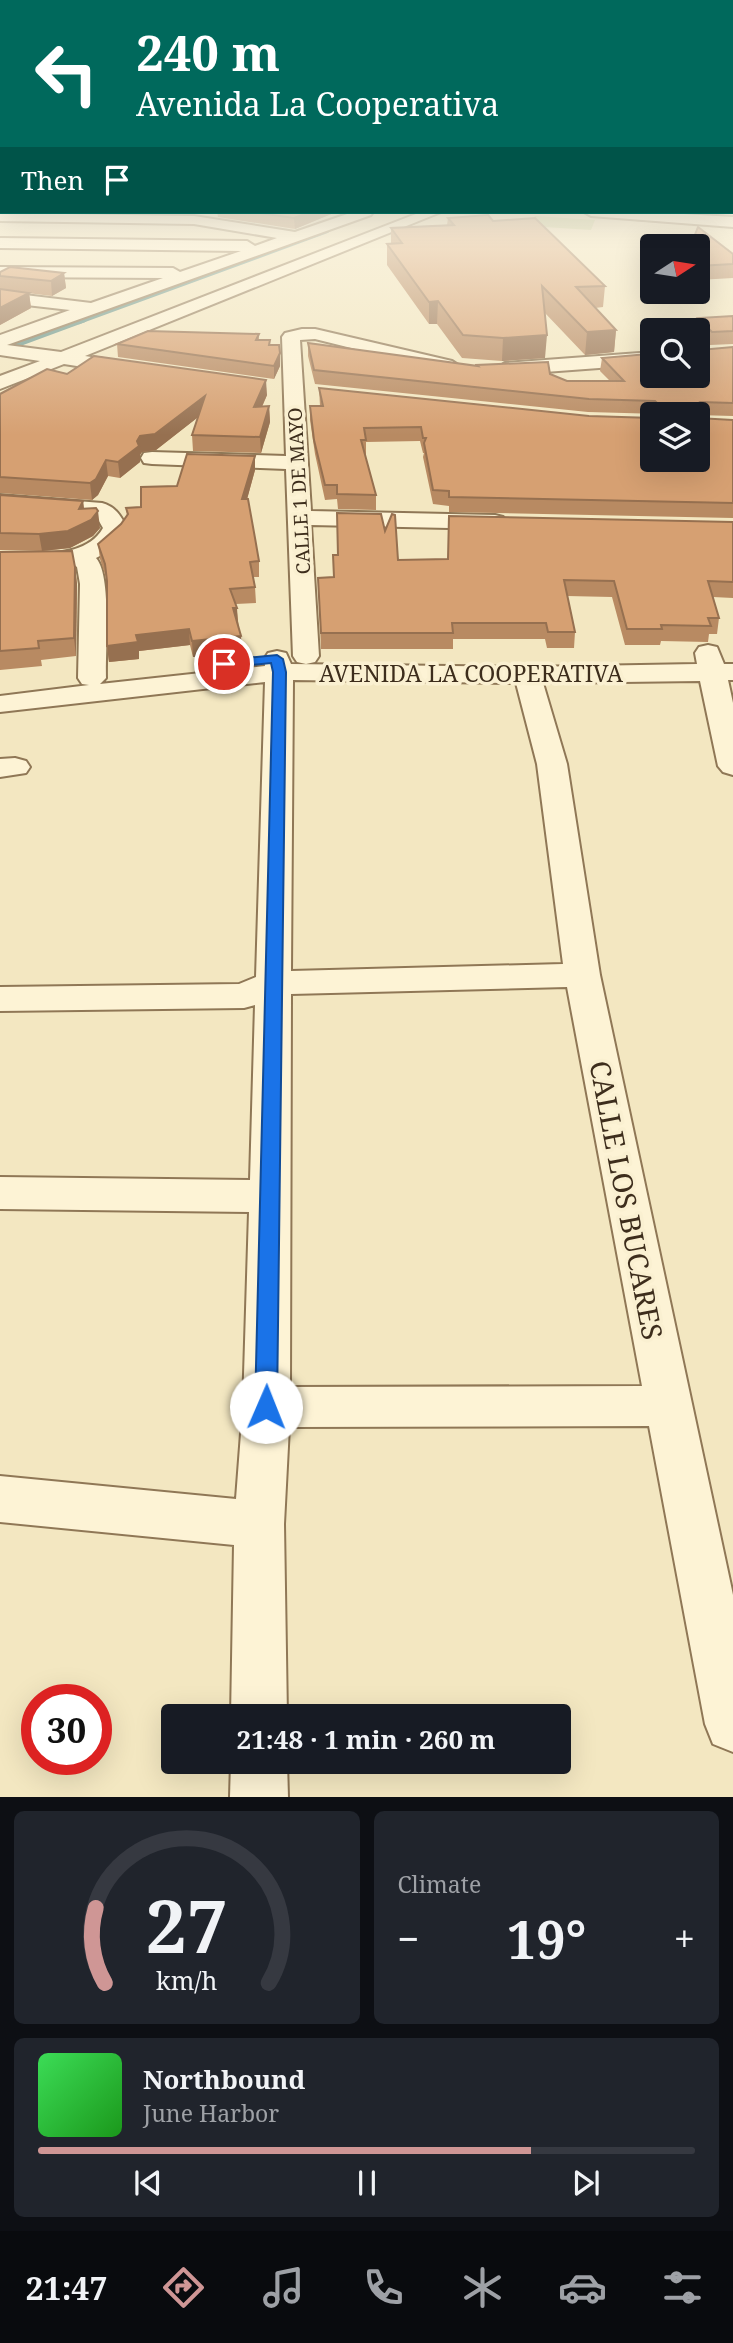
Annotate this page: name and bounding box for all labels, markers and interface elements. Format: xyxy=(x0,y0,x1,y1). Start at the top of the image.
text: 240 m xyxy=(136,19,280,85)
icon: left xyxy=(21,28,112,119)
text: Avenida La Cooperativa xyxy=(136,82,499,125)
icon: arrive xyxy=(98,161,136,199)
text: Then xyxy=(21,162,84,198)
north arrow xyxy=(640,234,710,304)
map controls xyxy=(640,234,710,472)
button: search xyxy=(640,318,710,388)
button: layers xyxy=(640,402,710,472)
street label: CALLE 1 DE MAYO xyxy=(282,407,316,575)
pin xyxy=(194,634,254,694)
icon: arrive xyxy=(205,645,243,683)
street label: AVENIDA LA COOPERATIVA xyxy=(319,657,624,689)
street label: CALLE LOS BUCARES xyxy=(581,1057,673,1343)
position arrow xyxy=(229,1370,303,1444)
speed limit sign: 30 xyxy=(21,1684,112,1775)
text: 21:48 · 1 min · 260 m xyxy=(236,1721,496,1757)
text: Climate xyxy=(398,1868,481,1900)
text: 27 xyxy=(146,1876,228,1975)
text: 19° xyxy=(507,1903,586,1974)
text: − xyxy=(398,1912,420,1964)
text: + xyxy=(674,1912,695,1964)
text: km/h xyxy=(156,1963,218,1997)
text: Northbound xyxy=(143,2061,305,2097)
text: June Harbor xyxy=(143,2097,279,2129)
icon: previous xyxy=(129,2164,167,2202)
icon: pause xyxy=(348,2164,386,2202)
icon: next xyxy=(567,2164,605,2202)
icon: directions xyxy=(159,2263,208,2312)
icon: music xyxy=(259,2263,308,2312)
icon: phone xyxy=(359,2263,408,2312)
icon: climate xyxy=(458,2263,507,2312)
icon: car xyxy=(558,2263,607,2312)
icon: filters xyxy=(658,2263,707,2312)
text: 21:47 xyxy=(25,2266,108,2309)

